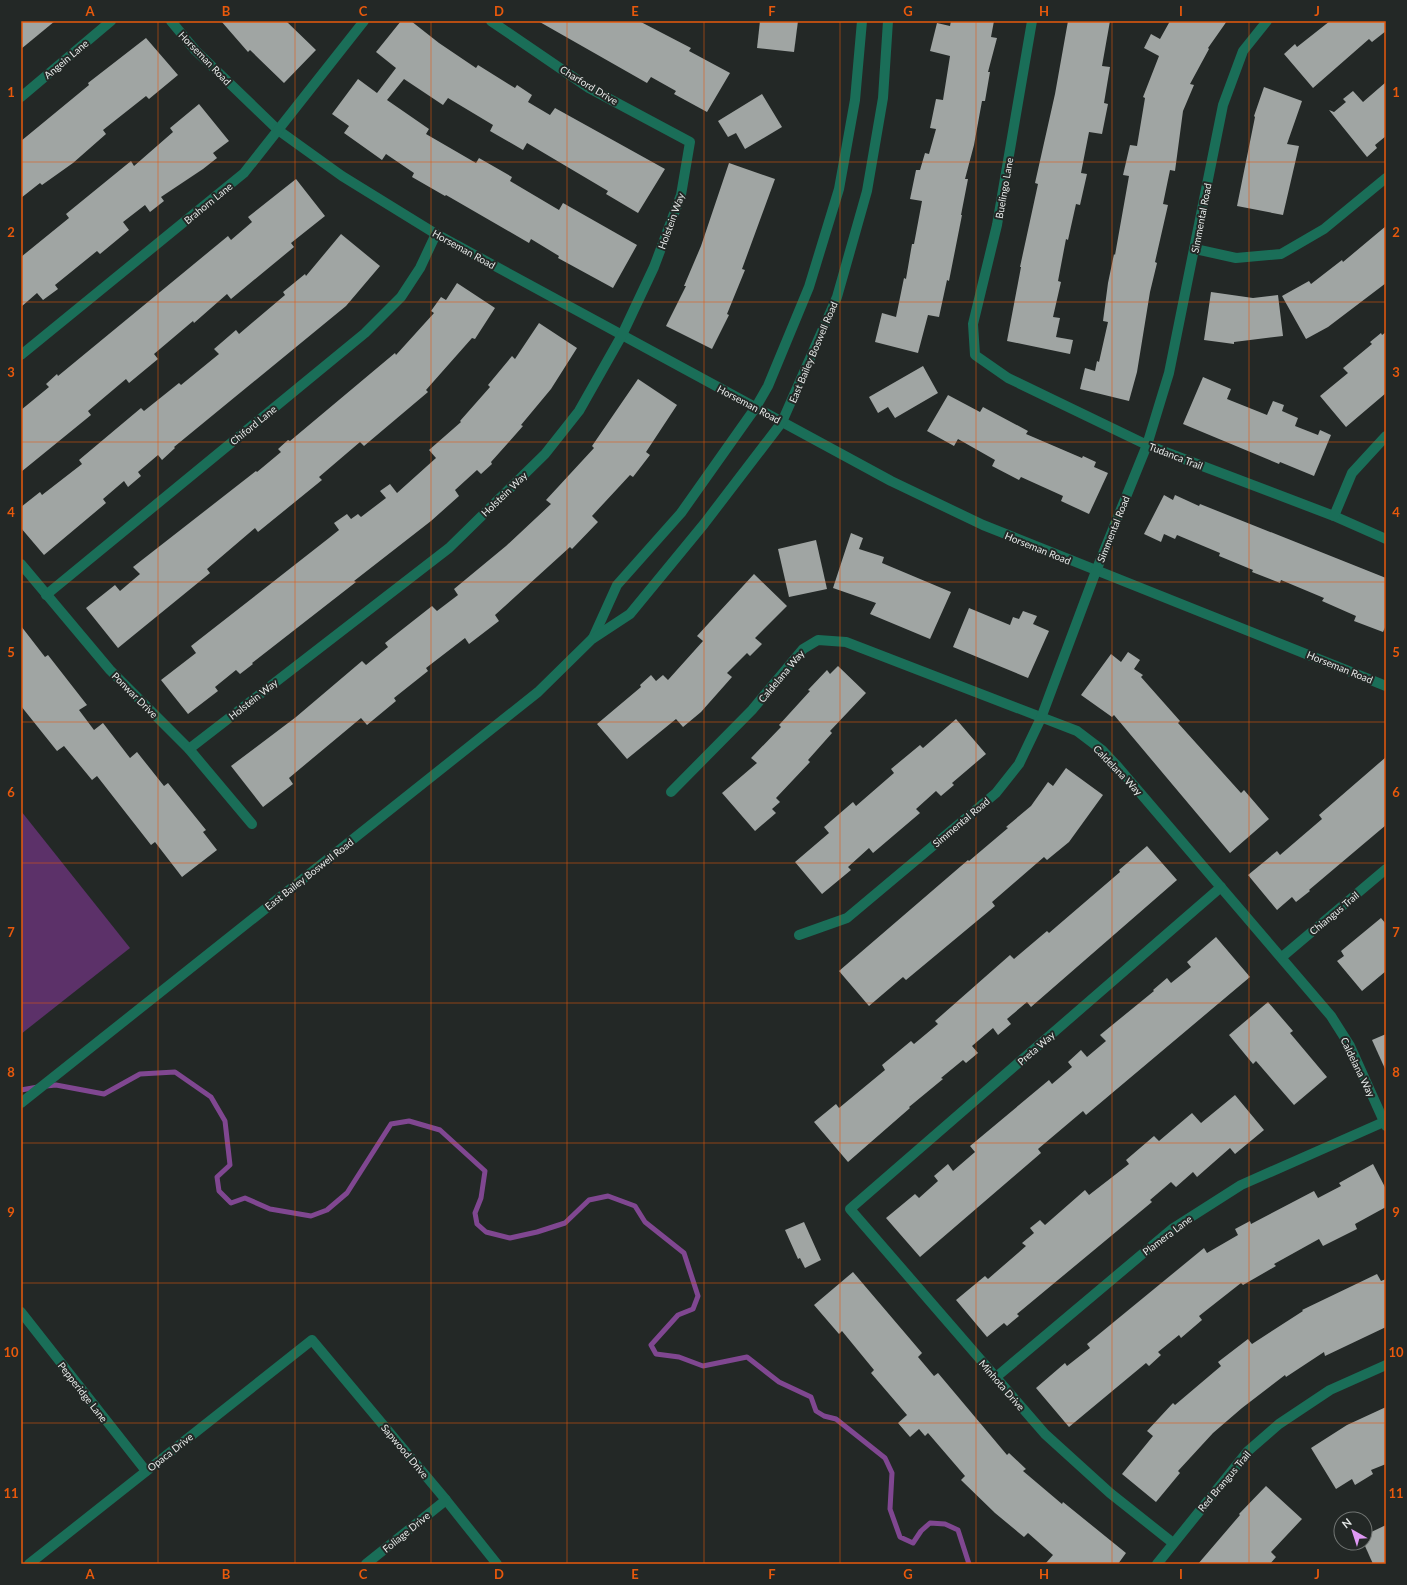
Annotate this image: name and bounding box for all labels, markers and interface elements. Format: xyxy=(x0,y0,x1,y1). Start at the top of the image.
text: A xyxy=(84,3,95,19)
text: B xyxy=(222,3,231,19)
text: C xyxy=(359,3,368,19)
text: D xyxy=(494,3,504,19)
text: E xyxy=(631,3,639,19)
text: F xyxy=(768,3,776,19)
text: G xyxy=(903,3,913,19)
text: H xyxy=(1039,3,1049,19)
text: I xyxy=(1179,3,1183,19)
text: J xyxy=(1314,3,1320,19)
street label: Horseman Road xyxy=(176,29,234,87)
street label: Angein Lane xyxy=(41,37,91,81)
street label: Charford Drive xyxy=(558,63,620,107)
text: 1 xyxy=(7,84,15,100)
text: 1 xyxy=(1392,84,1400,100)
street label: Buelingo Lane xyxy=(993,156,1015,220)
street label: Brahorn Lane xyxy=(181,180,235,226)
street label: Simmental Road xyxy=(1188,182,1214,254)
street label: Holstein Way xyxy=(655,190,687,251)
text: 2 xyxy=(7,224,15,240)
text: 2 xyxy=(1392,224,1400,240)
street label: Horseman Road xyxy=(431,227,497,271)
street label: East Bailey Boswell Road xyxy=(786,300,840,404)
text: 3 xyxy=(7,364,15,380)
text: 3 xyxy=(1392,364,1400,380)
street label: Horseman Road xyxy=(715,382,783,426)
street label: Chiford Lane xyxy=(227,403,279,447)
street label: Tudanca Trail xyxy=(1147,440,1205,472)
street label: Holstein Way xyxy=(479,469,530,519)
street label: Simmental Road xyxy=(1094,494,1132,564)
text: 4 xyxy=(7,504,15,520)
text: 4 xyxy=(1392,504,1400,520)
street label: Horseman Road xyxy=(1003,529,1073,567)
text: 5 xyxy=(7,644,15,660)
text: 5 xyxy=(1392,644,1400,660)
street label: Caldelana Way xyxy=(756,647,807,705)
street label: Horseman Road xyxy=(1305,648,1375,686)
street label: Ponwar Drive xyxy=(110,670,160,720)
street label: Holstein Way xyxy=(226,676,281,722)
street label: Caldelana Way xyxy=(1091,742,1145,798)
text: 6 xyxy=(7,784,15,800)
text: 6 xyxy=(1392,784,1400,800)
street label: Simmental Road xyxy=(930,795,992,849)
street label: East Bailey Boswell Road xyxy=(262,836,356,912)
street label: Chiangus Trail xyxy=(1307,889,1361,937)
text: 7 xyxy=(7,924,15,940)
text: 7 xyxy=(1392,924,1400,940)
street label: Preta Way xyxy=(1015,1028,1058,1067)
street label: Caldelana Way xyxy=(1338,1035,1378,1100)
text: 8 xyxy=(7,1064,15,1080)
text: 8 xyxy=(1392,1064,1400,1080)
text: 9 xyxy=(7,1204,15,1220)
text: 9 xyxy=(1392,1204,1400,1220)
street label: Plamera Lane xyxy=(1140,1212,1194,1258)
text: 10 xyxy=(3,1344,19,1360)
text: 10 xyxy=(1388,1344,1404,1360)
street label: Minhota Drive xyxy=(977,1357,1027,1413)
street label: Pepperidge Lane xyxy=(56,1360,110,1424)
street label: Sapwood Drive xyxy=(379,1421,431,1481)
street label: Opaca Drive xyxy=(145,1430,195,1474)
street label: Red Brangus Trail xyxy=(1195,1448,1253,1514)
text: 11 xyxy=(3,1485,19,1501)
text: 11 xyxy=(1388,1485,1404,1501)
street label: Foliage Drive xyxy=(380,1509,432,1555)
north arrow xyxy=(1333,1511,1373,1551)
text: N xyxy=(1339,1515,1354,1531)
text: A xyxy=(84,1566,95,1582)
text: B xyxy=(222,1566,231,1582)
text: C xyxy=(359,1566,368,1582)
text: D xyxy=(494,1566,504,1582)
text: E xyxy=(631,1566,639,1582)
text: F xyxy=(768,1566,776,1582)
text: G xyxy=(903,1566,913,1582)
text: H xyxy=(1039,1566,1049,1582)
text: I xyxy=(1179,1566,1183,1582)
text: J xyxy=(1314,1566,1320,1582)

